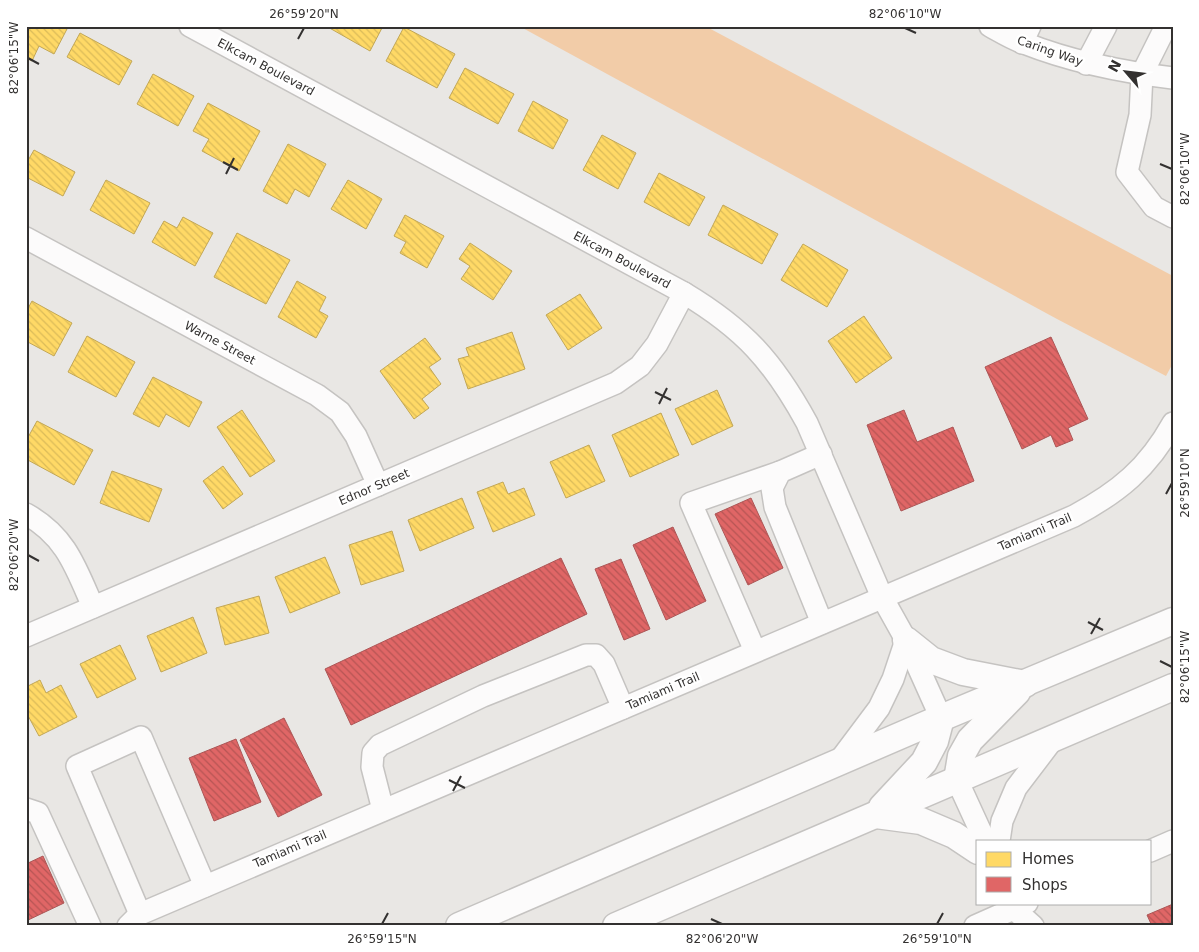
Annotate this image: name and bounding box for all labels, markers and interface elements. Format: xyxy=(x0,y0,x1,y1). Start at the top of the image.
text: 26°59'20"N xyxy=(269,7,339,21)
text: 82°06'10"W xyxy=(869,7,941,21)
text: 82°06'15"W xyxy=(7,22,21,94)
street label: Caring Way xyxy=(1015,33,1085,69)
street label: Elkcam Boulevard xyxy=(215,35,317,99)
north arrow xyxy=(1102,48,1152,98)
text: N xyxy=(1105,57,1124,75)
text: 82°06'10"W xyxy=(1178,133,1192,205)
street label: Elkcam Boulevard xyxy=(571,228,673,292)
street label: Warne Street xyxy=(182,318,258,368)
text: 26°59'10"N xyxy=(1178,448,1192,518)
street label: Ednor Street xyxy=(337,466,412,508)
street label: Tamiami Trail xyxy=(995,510,1074,554)
text: 82°06'20"W xyxy=(7,519,21,591)
text: 82°06'15"W xyxy=(1178,631,1192,703)
street label: Tamiami Trail xyxy=(623,669,702,713)
street label: Tamiami Trail xyxy=(250,827,329,871)
legend xyxy=(976,840,1152,904)
text: Homes xyxy=(1022,850,1074,868)
text: Shops xyxy=(1022,876,1068,894)
text: 26°59'15"N xyxy=(347,932,417,946)
text: 82°06'20"W xyxy=(686,932,758,946)
text: 26°59'10"N xyxy=(902,932,972,946)

